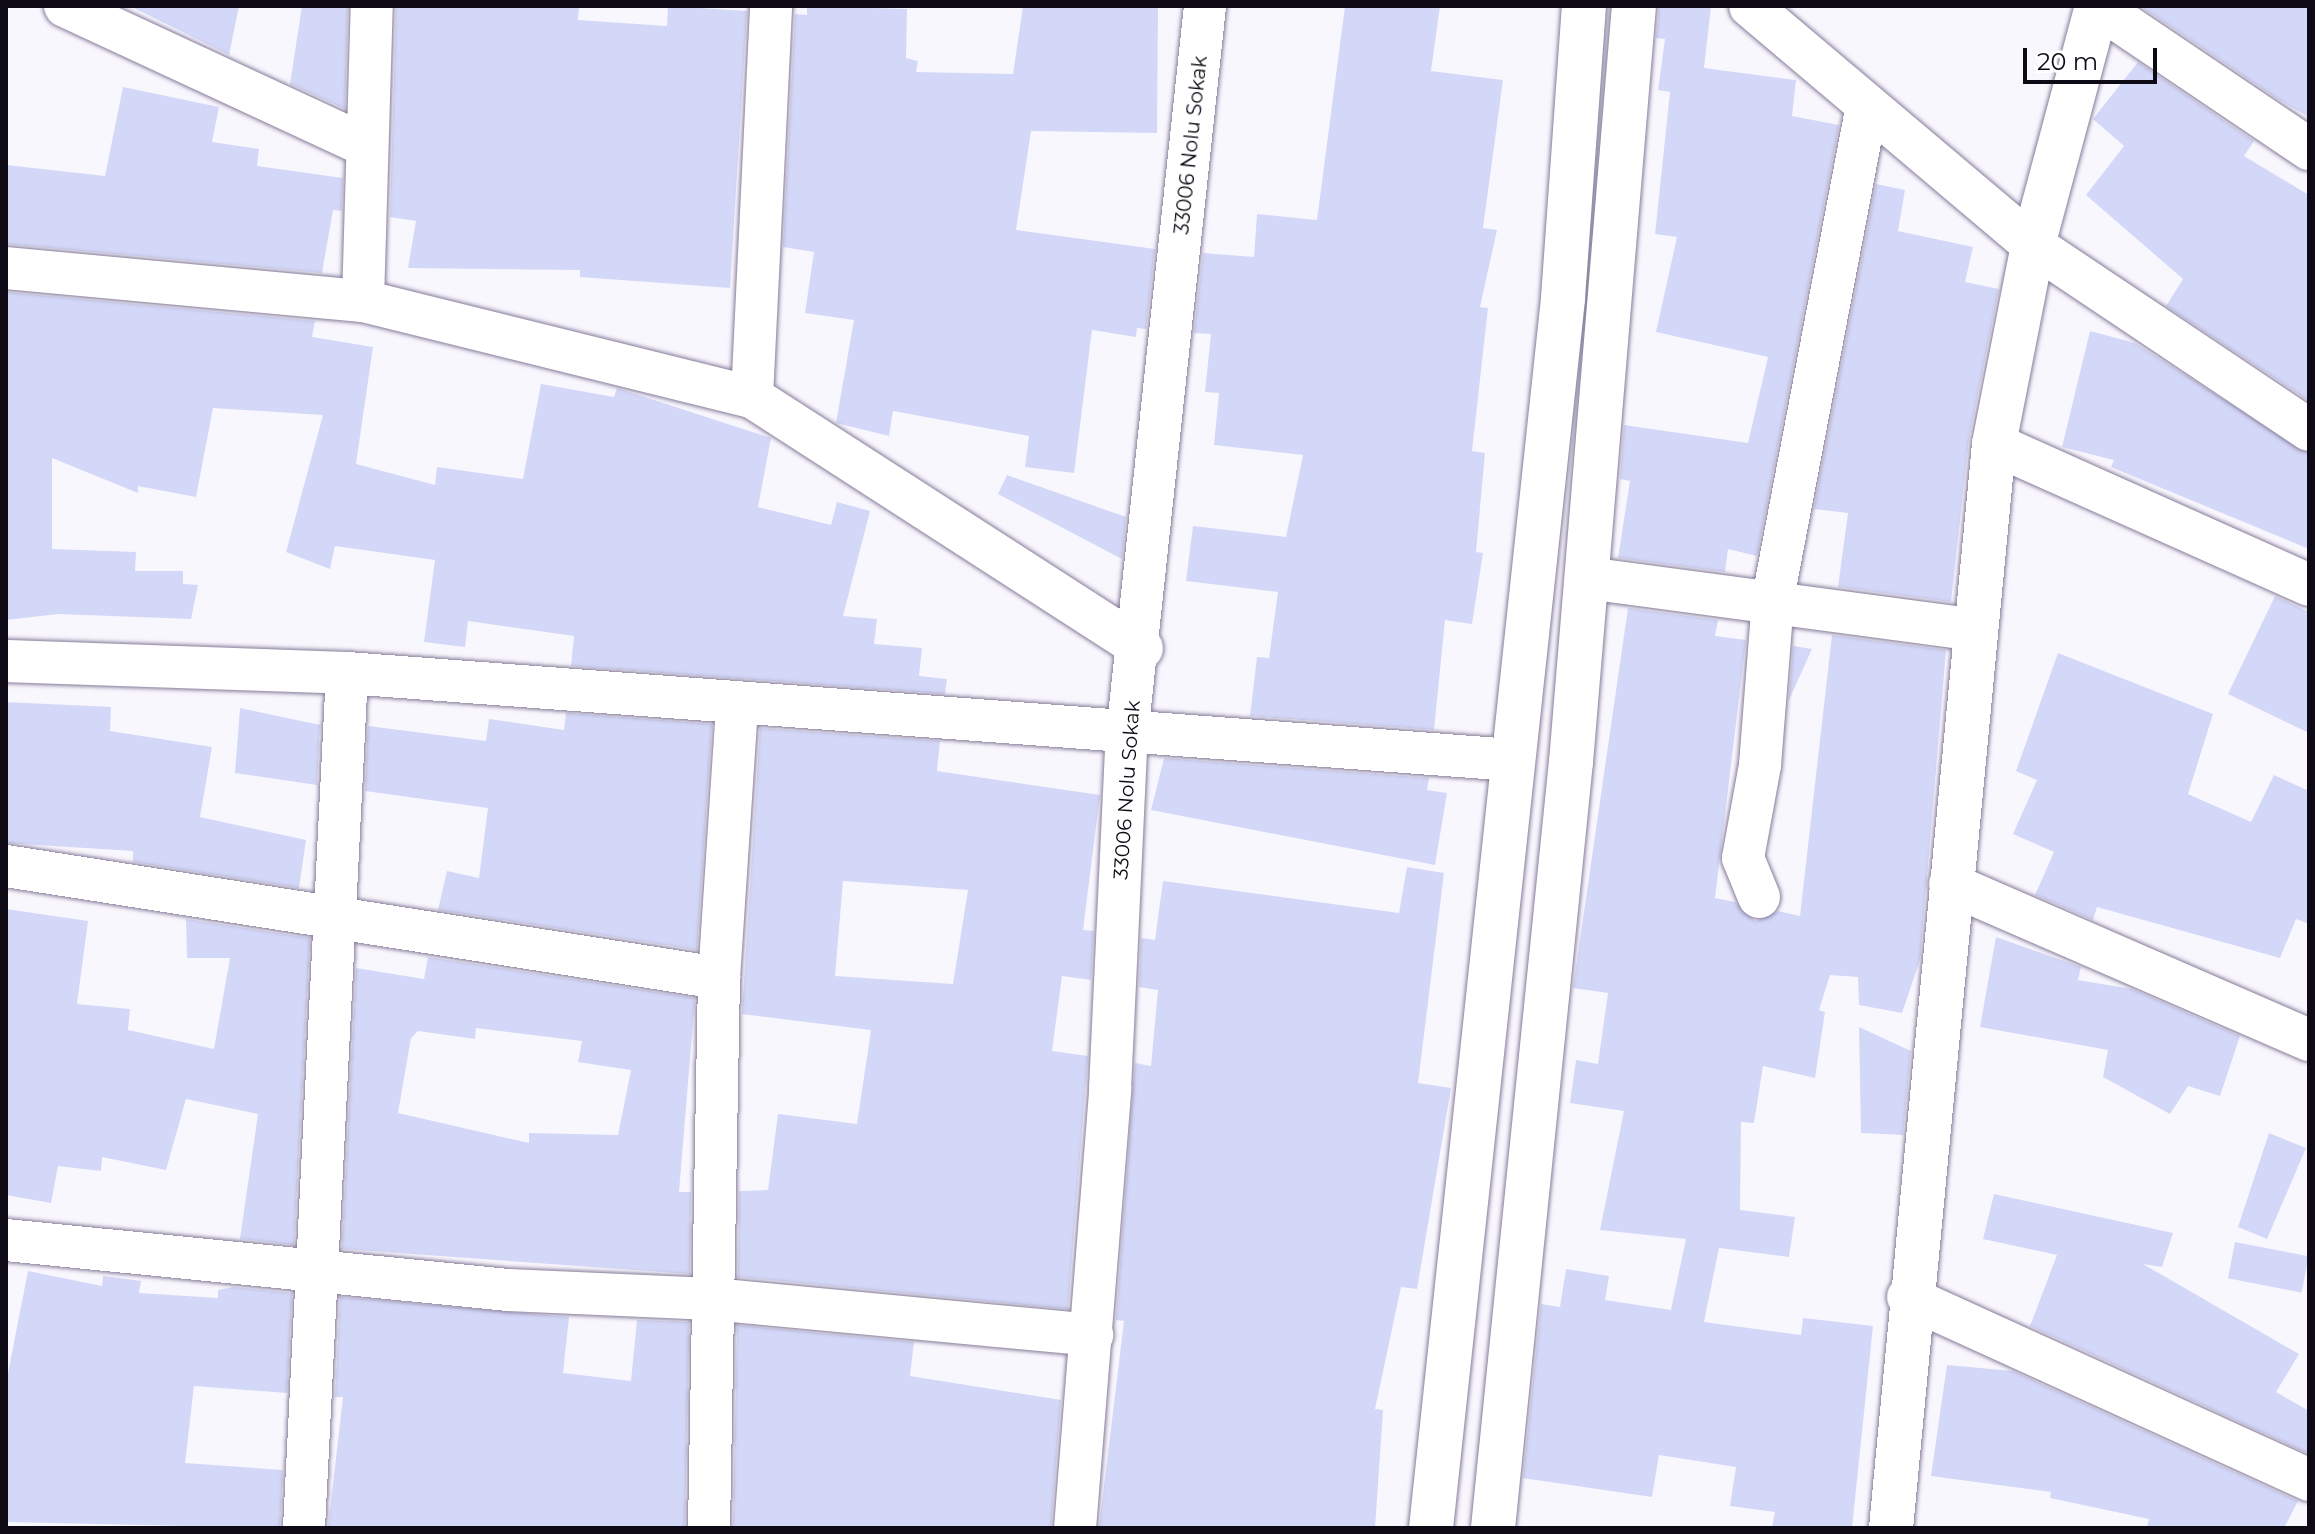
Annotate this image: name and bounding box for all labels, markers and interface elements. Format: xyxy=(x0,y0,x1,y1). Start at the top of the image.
scale bar xyxy=(2027,32,2161,82)
text: 20 m xyxy=(2037,47,2098,76)
street label: 33006 Nolu Sokak xyxy=(1170,54,1212,236)
street label: 33006 Nolu Sokak xyxy=(1109,700,1145,880)

